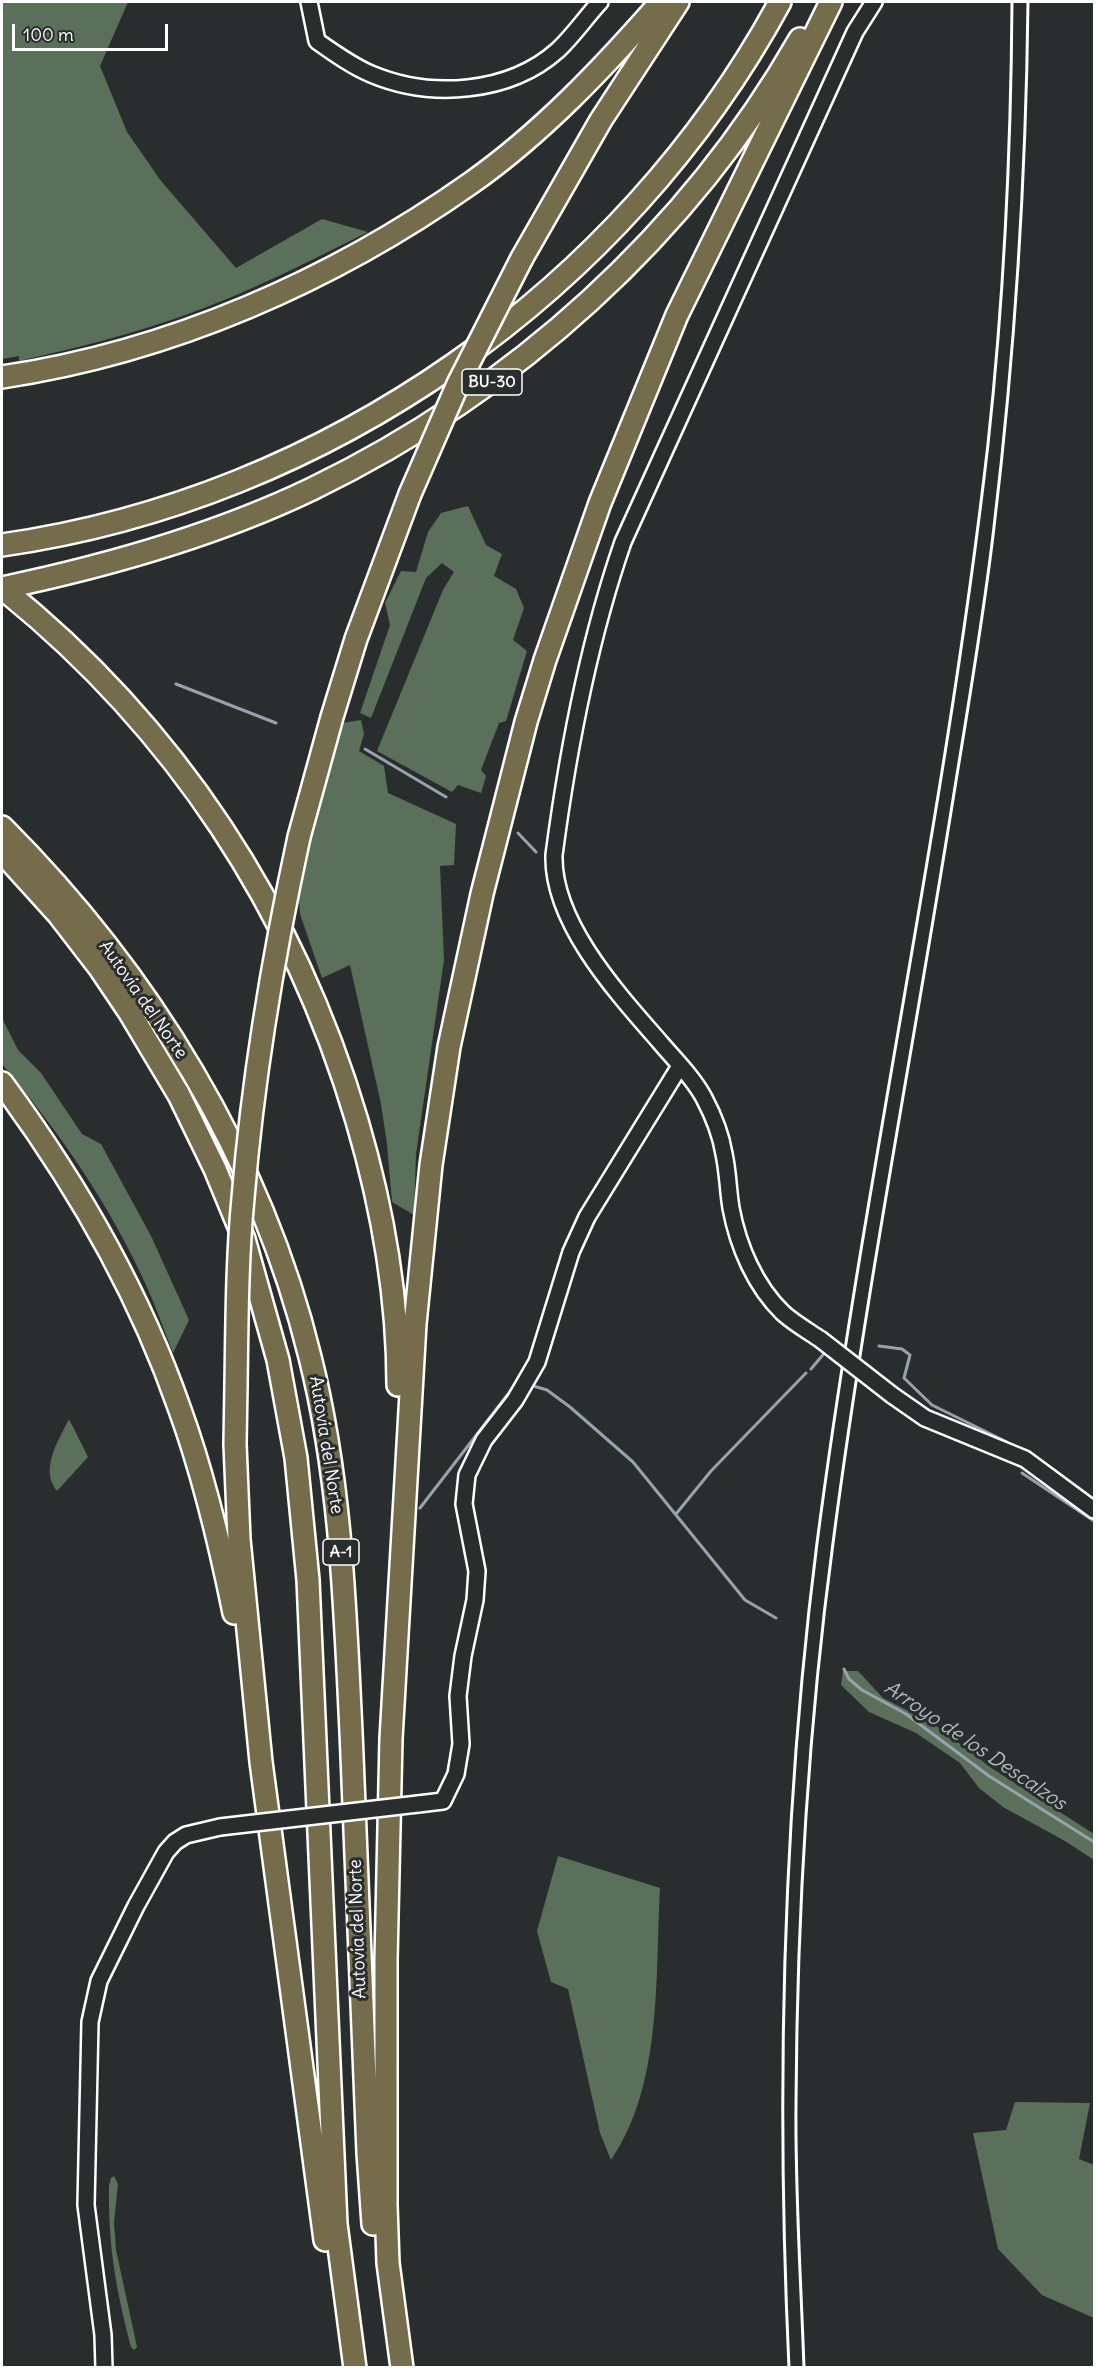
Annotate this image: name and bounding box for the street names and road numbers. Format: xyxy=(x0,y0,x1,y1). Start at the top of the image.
road number: BU-30 xyxy=(462,369,522,395)
street label: Autovía del Norte xyxy=(94,937,192,1063)
street label: Autovía del Norte xyxy=(304,1374,348,1516)
road number: A-1 xyxy=(323,1539,359,1565)
street label: Autovía del Norte xyxy=(345,1859,371,1999)

